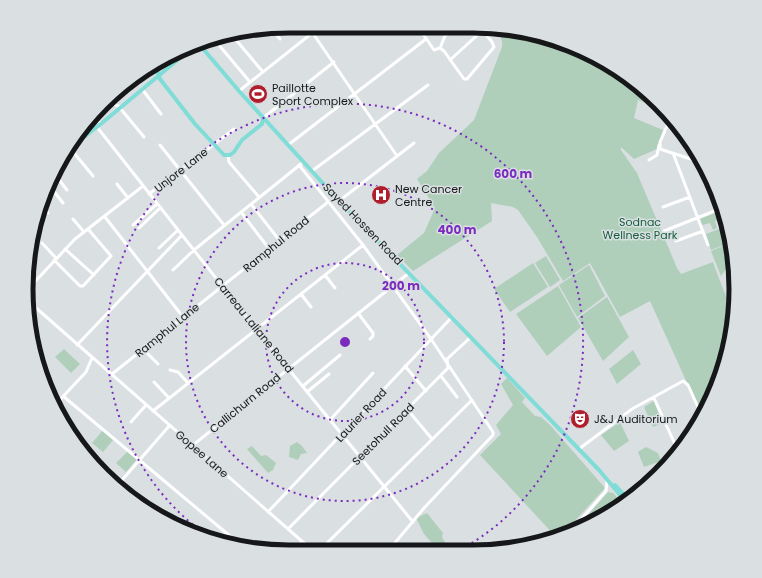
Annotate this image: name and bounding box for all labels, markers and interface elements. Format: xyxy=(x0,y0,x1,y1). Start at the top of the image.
place label: Paillotte Sport Complex xyxy=(272,80,354,109)
sports icon: Paillotte Sport Complex xyxy=(247,83,269,105)
street label: Unjore Lane xyxy=(151,144,211,196)
text: 600 m xyxy=(494,165,533,182)
street label: Sayed Hossen Road xyxy=(319,179,407,269)
place label: New Cancer Centre xyxy=(395,181,462,210)
hospital icon: New Cancer Centre xyxy=(370,184,392,206)
street label: Ramphul Road xyxy=(239,212,313,276)
park label: Sodnac Wellness Park xyxy=(603,214,678,243)
text: 400 m xyxy=(437,221,477,238)
street label: Carreau Laliane Road xyxy=(210,274,298,376)
text: 200 m xyxy=(382,277,420,294)
street label: Ramphul Lane xyxy=(131,299,203,361)
centre of rings xyxy=(338,335,352,349)
street label: Callichurn Road xyxy=(206,369,284,437)
street label: Laurier Road xyxy=(332,384,390,446)
street label: Seetohull Road xyxy=(348,399,418,469)
theatre icon: J&J Auditorium xyxy=(569,408,591,430)
place label: J&J Auditorium xyxy=(594,411,678,427)
street label: Gopee Lane xyxy=(172,426,232,482)

